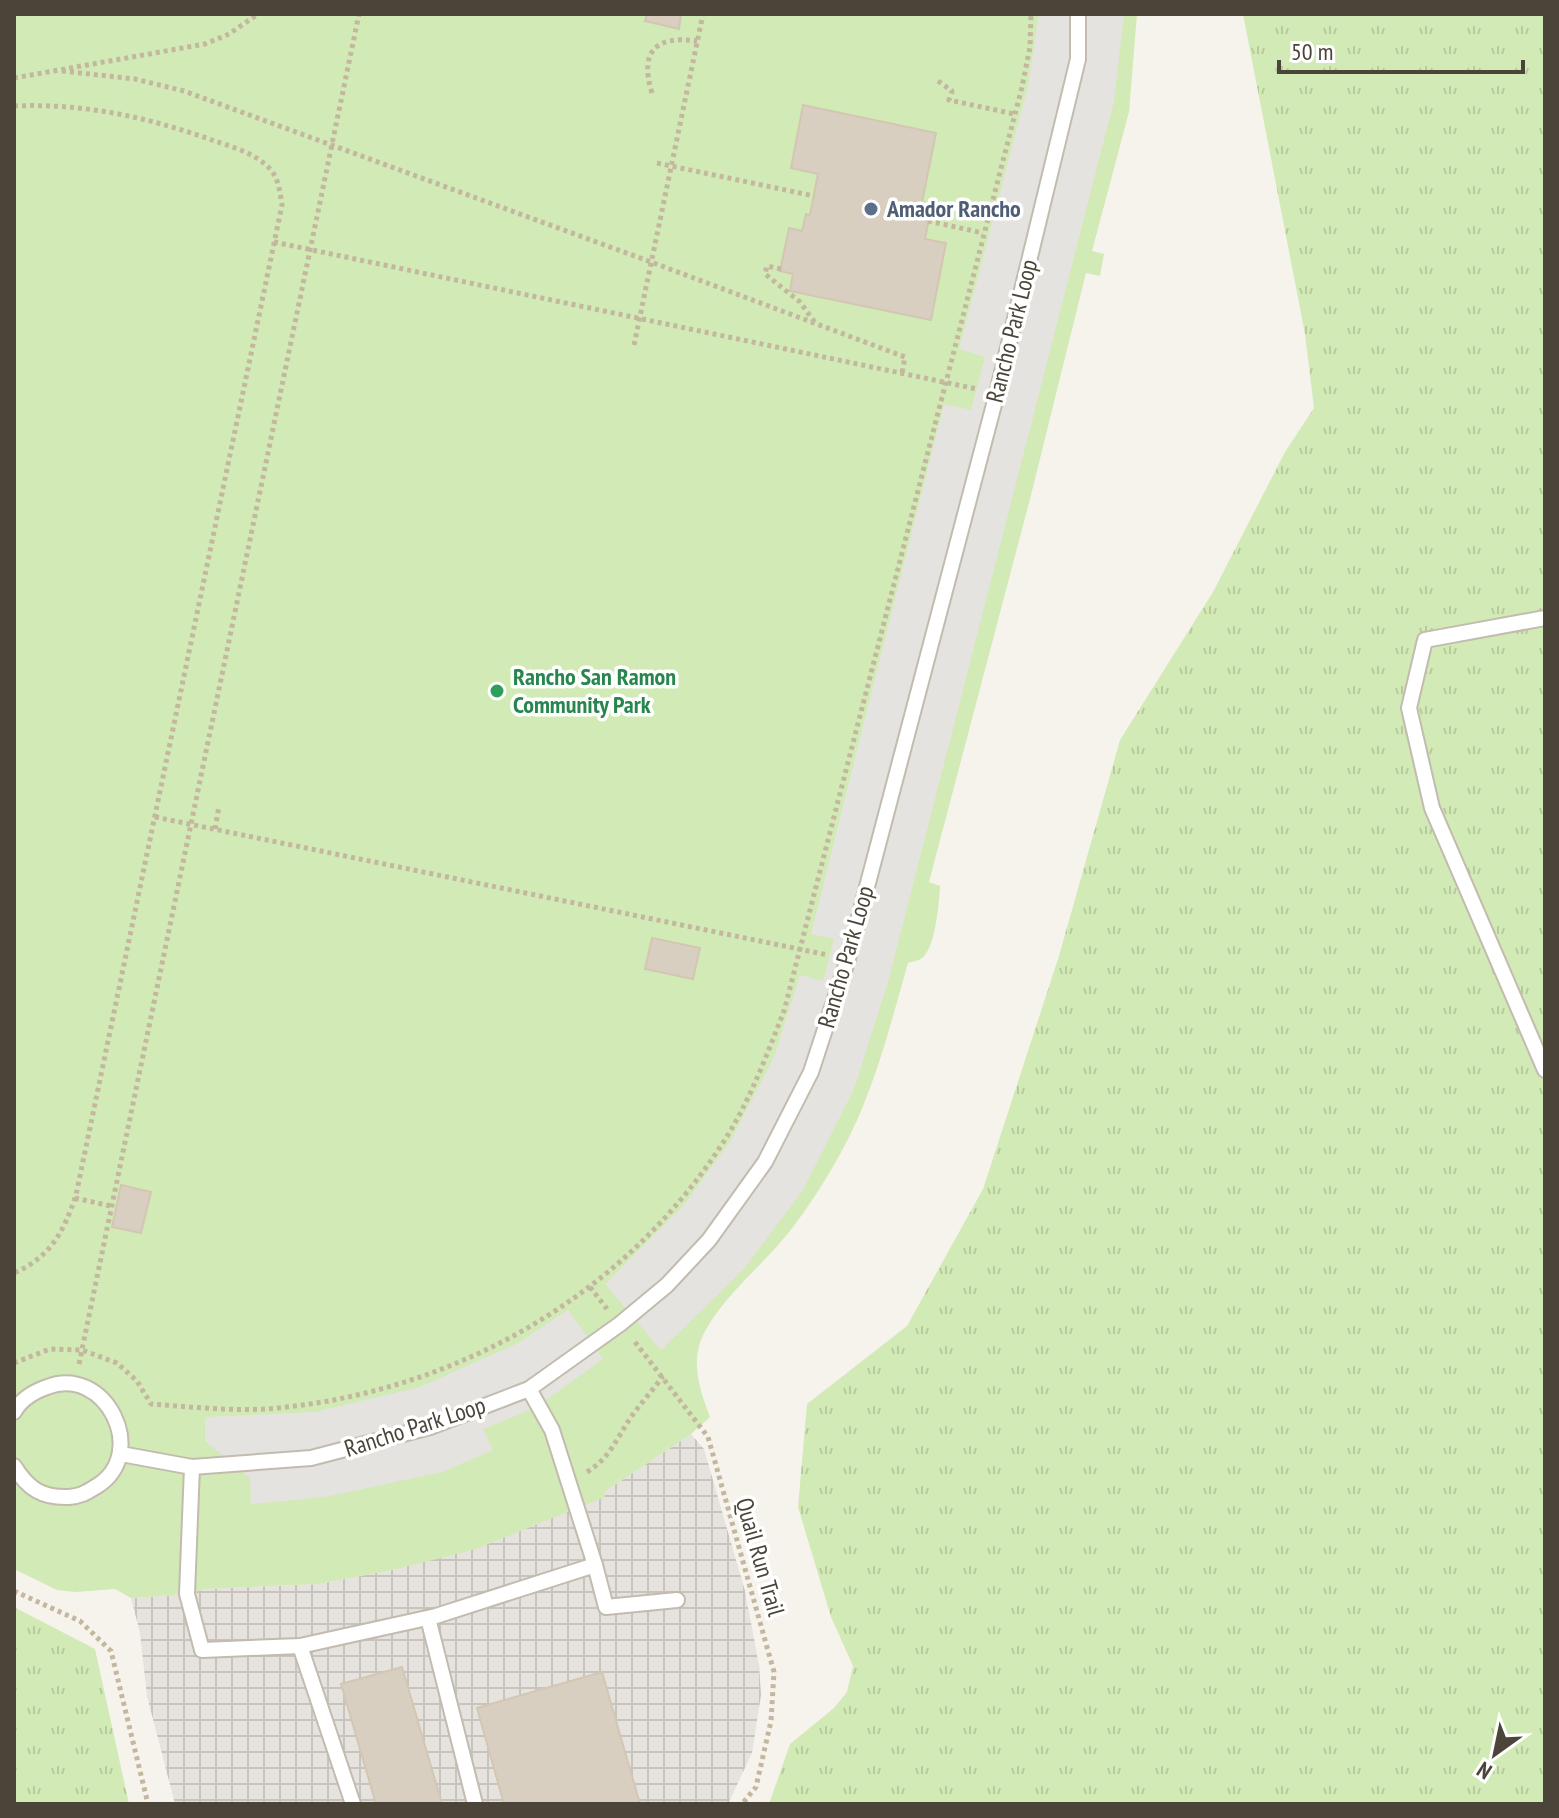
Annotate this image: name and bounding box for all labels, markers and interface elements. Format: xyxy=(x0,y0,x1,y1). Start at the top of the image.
scale bar xyxy=(1279,24,1523,74)
text: 50 m xyxy=(1291,36,1333,67)
place label: Amador Rancho xyxy=(886,193,1021,224)
marker: Amador Rancho xyxy=(862,200,880,218)
street label: Rancho Park Loop xyxy=(979,256,1044,406)
place label: Rancho San Ramon Community Park xyxy=(513,661,676,720)
marker: Rancho San Ramon Community Park xyxy=(488,682,506,700)
street label: Rancho Park Loop xyxy=(810,882,881,1032)
street label: Rancho Park Loop xyxy=(340,1389,489,1464)
street label: Quail Run Trail xyxy=(729,1494,792,1620)
north arrow xyxy=(1455,1714,1535,1794)
text: N xyxy=(1471,1756,1497,1786)

